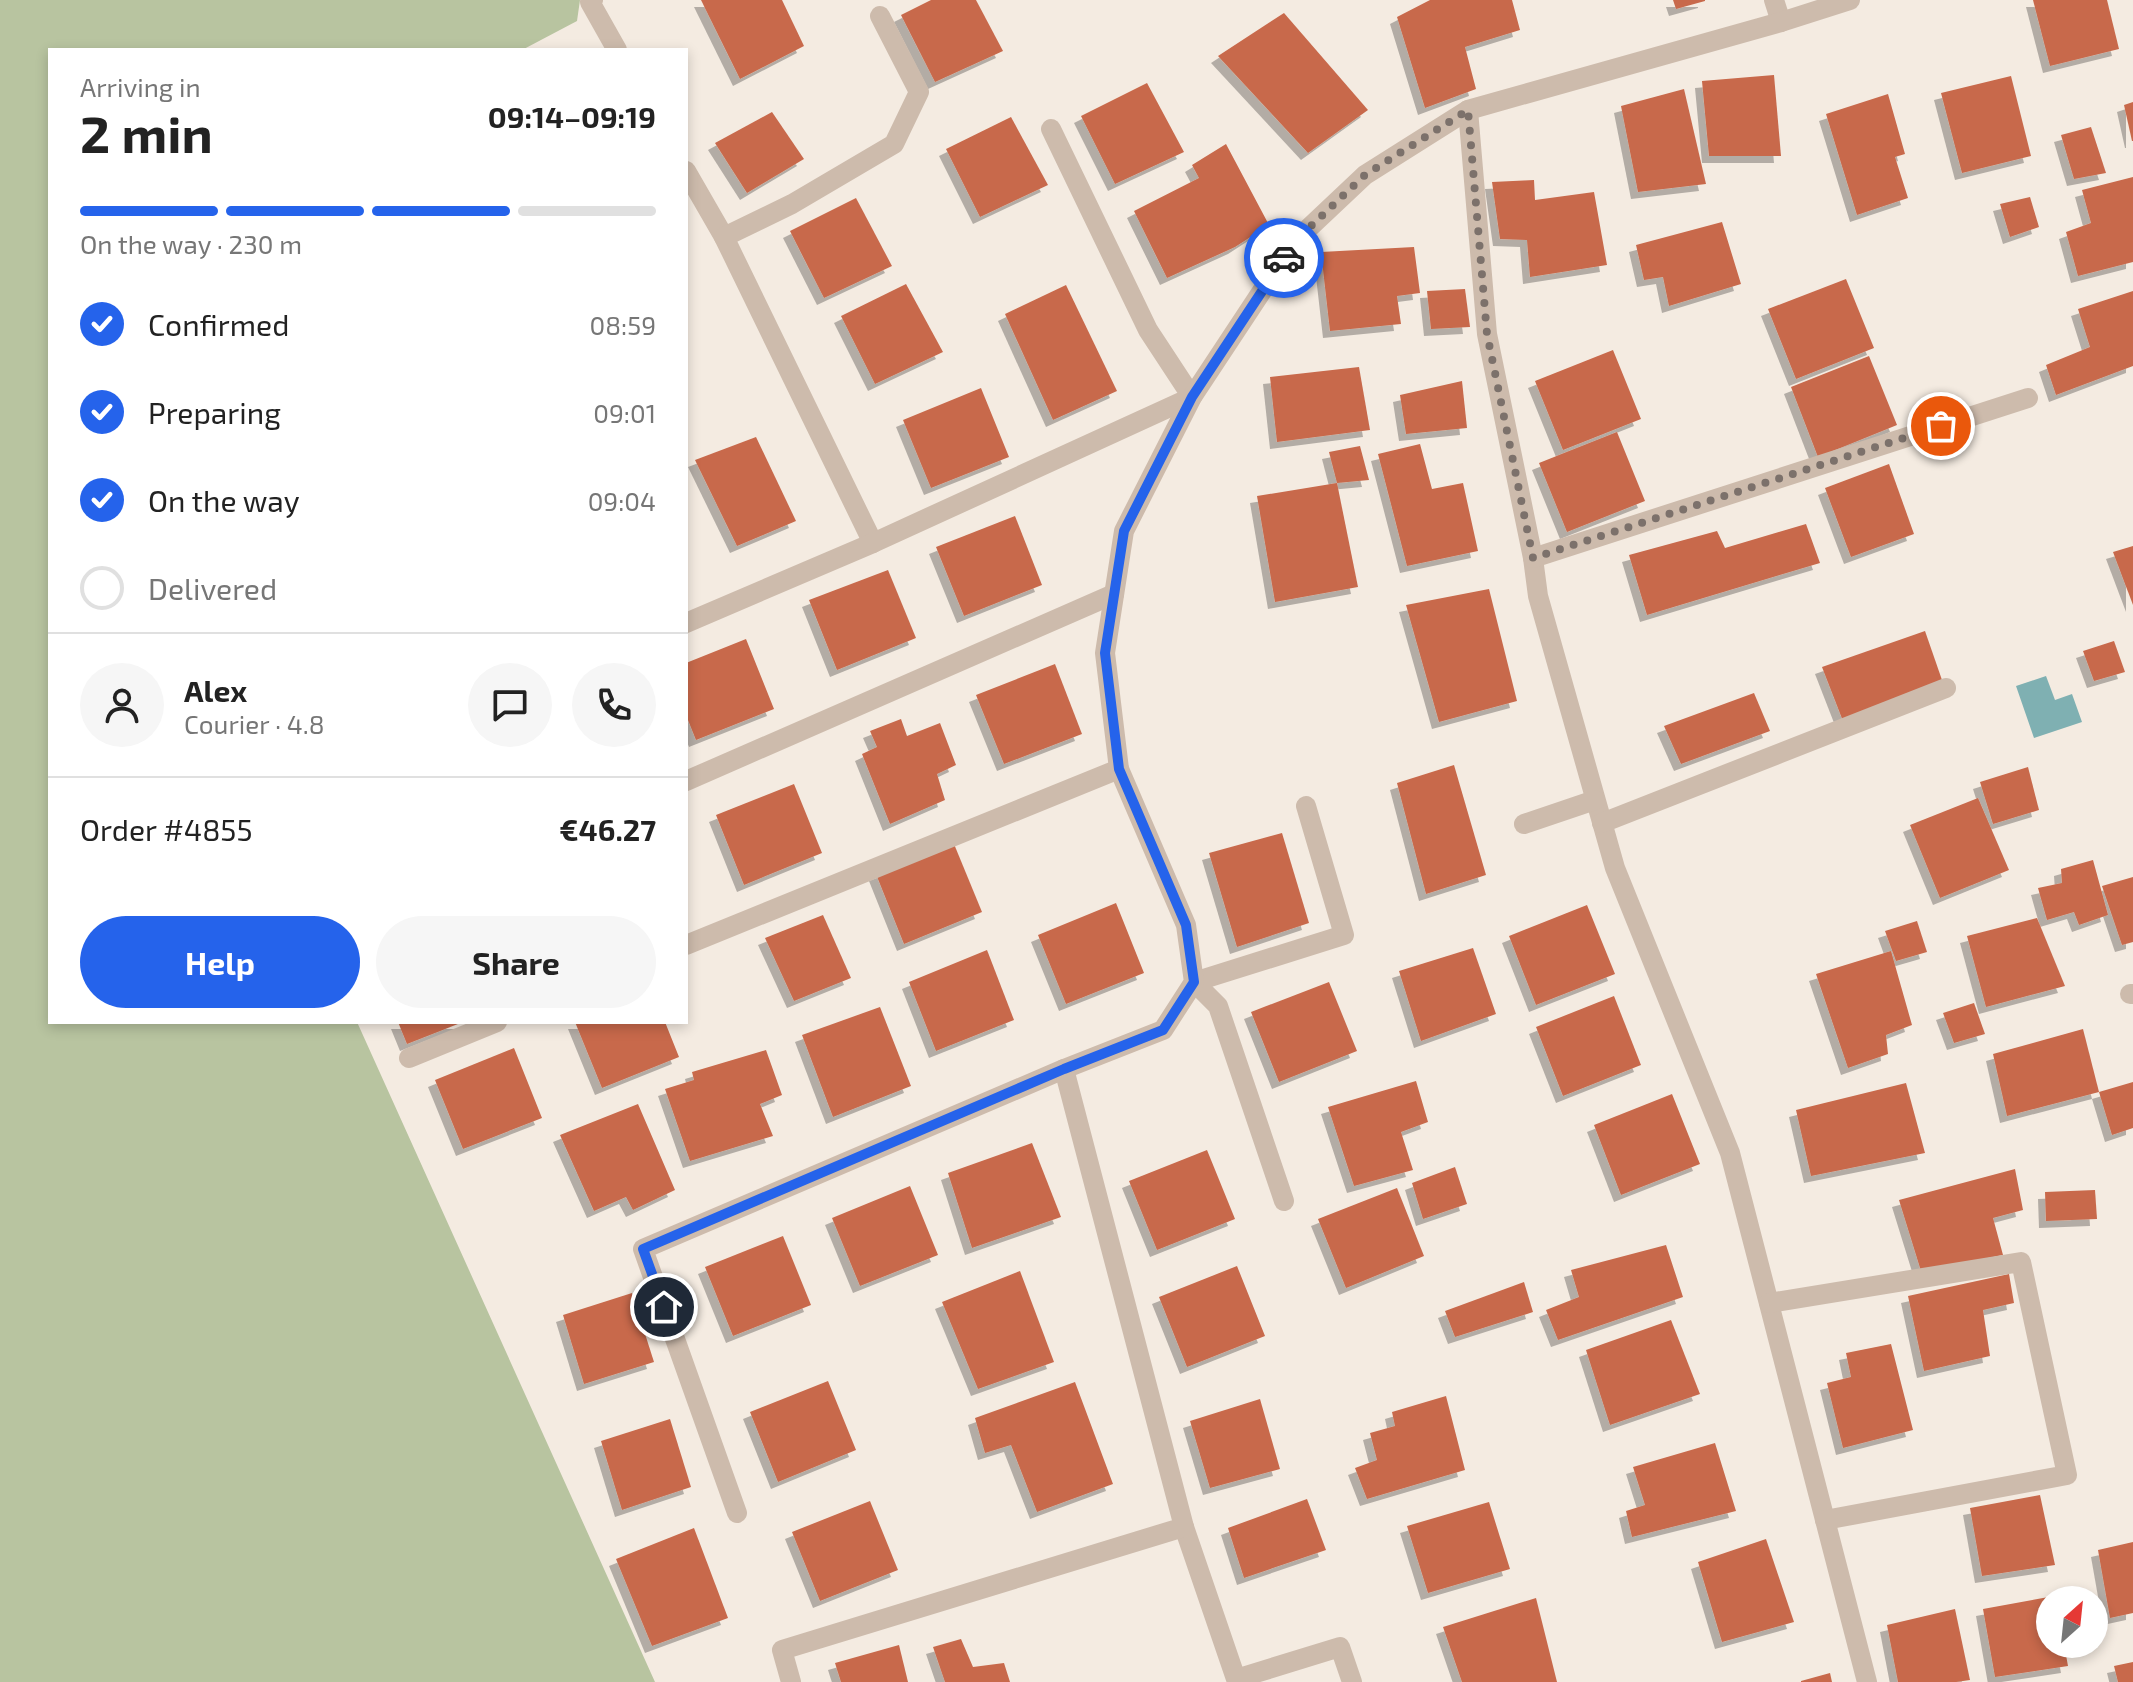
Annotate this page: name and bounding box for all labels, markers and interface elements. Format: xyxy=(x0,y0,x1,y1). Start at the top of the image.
text: Arriving in xyxy=(80,71,201,102)
text: 09:14–09:19 xyxy=(488,98,656,134)
text: 2 min xyxy=(80,101,213,163)
courier xyxy=(1244,218,1324,298)
text: On the way · 230 m xyxy=(80,228,302,259)
icon: car xyxy=(1262,236,1306,280)
icon: check xyxy=(80,302,124,346)
text: Confirmed xyxy=(148,306,289,342)
text: 08:59 xyxy=(590,309,656,340)
icon: check xyxy=(80,390,124,434)
pin xyxy=(1907,392,1975,460)
text: Preparing xyxy=(148,394,281,430)
text: 09:01 xyxy=(593,397,656,428)
icon: bag xyxy=(1919,404,1963,448)
icon: check xyxy=(80,478,124,522)
text: On the way xyxy=(148,482,300,518)
text: 09:04 xyxy=(588,485,656,516)
text: Delivered xyxy=(148,570,277,606)
button: person xyxy=(80,663,164,747)
button: chat xyxy=(468,663,552,747)
button: phone xyxy=(572,663,656,747)
text: Alex xyxy=(184,672,247,708)
text: Courier · 4.8 xyxy=(184,708,325,739)
text: Order #4855 xyxy=(80,811,253,847)
text: €46.27 xyxy=(559,811,656,847)
button: Help xyxy=(80,916,360,1008)
button: Share xyxy=(376,916,656,1008)
pin xyxy=(630,1273,698,1341)
icon: home xyxy=(642,1285,686,1329)
north arrow xyxy=(2036,1586,2108,1658)
map controls xyxy=(2036,1586,2108,1658)

